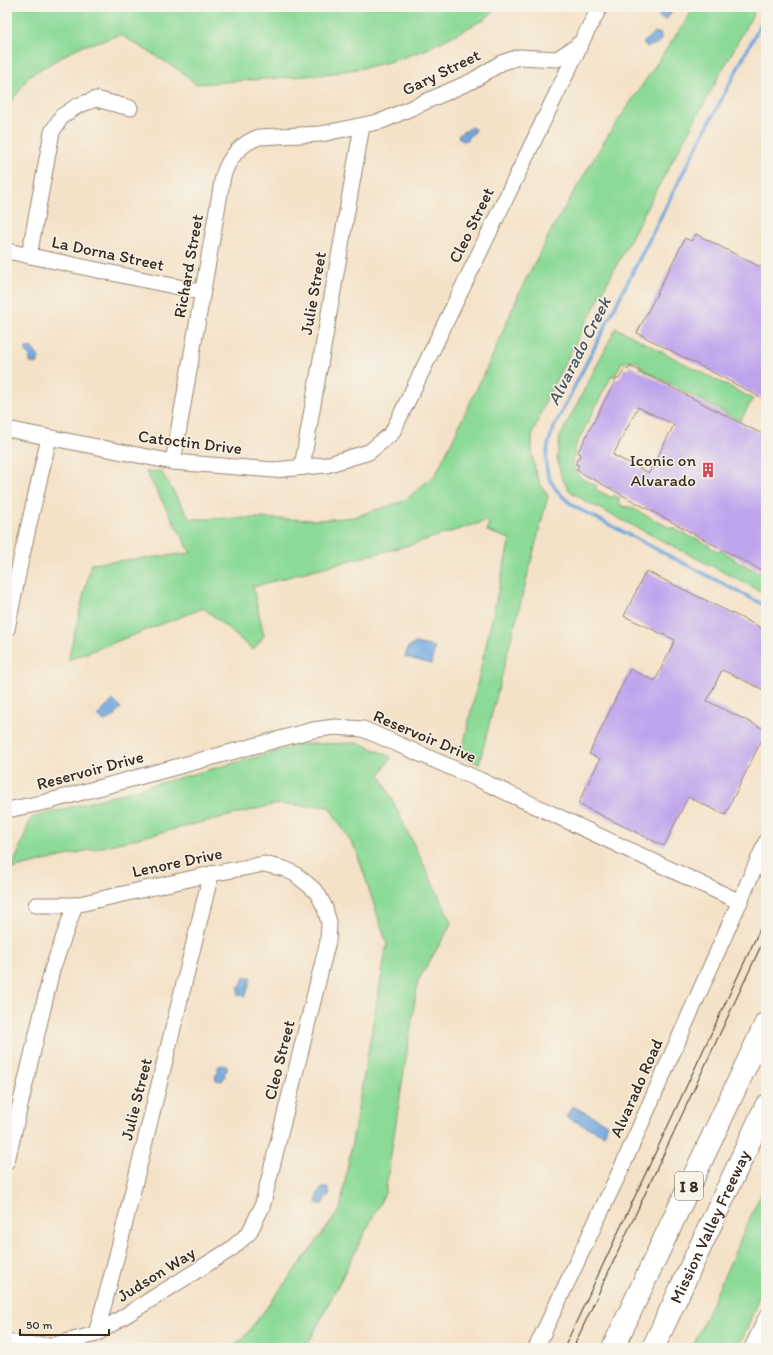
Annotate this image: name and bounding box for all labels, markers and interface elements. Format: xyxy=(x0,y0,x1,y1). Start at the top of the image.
street label: Gary Street xyxy=(399,44,484,99)
street label: Cleo Street xyxy=(444,184,498,266)
street label: Richard Street xyxy=(169,213,207,319)
street label: La Dorna Street xyxy=(50,231,167,275)
street label: Julie Street xyxy=(296,250,330,336)
water label: Alvarado Creek xyxy=(542,292,616,409)
street label: Catoctin Drive xyxy=(137,426,243,458)
place label: Iconic on Alvarado xyxy=(630,450,696,490)
building icon: Iconic on Alvarado xyxy=(699,461,717,479)
street label: Reservoir Drive xyxy=(371,705,479,767)
street label: Reservoir Drive xyxy=(34,746,146,794)
street label: Lenore Drive xyxy=(130,843,224,881)
street label: Cleo Street xyxy=(259,1018,299,1102)
street label: Alvarado Road xyxy=(605,1036,667,1140)
street label: Julie Street xyxy=(116,1056,156,1142)
street label: Mission Valley Freeway xyxy=(665,1147,754,1306)
road number: I 8 xyxy=(675,1172,703,1200)
street label: Judson Way xyxy=(113,1242,199,1306)
scale bar xyxy=(20,1311,109,1337)
text: 50 m xyxy=(26,1318,52,1332)

